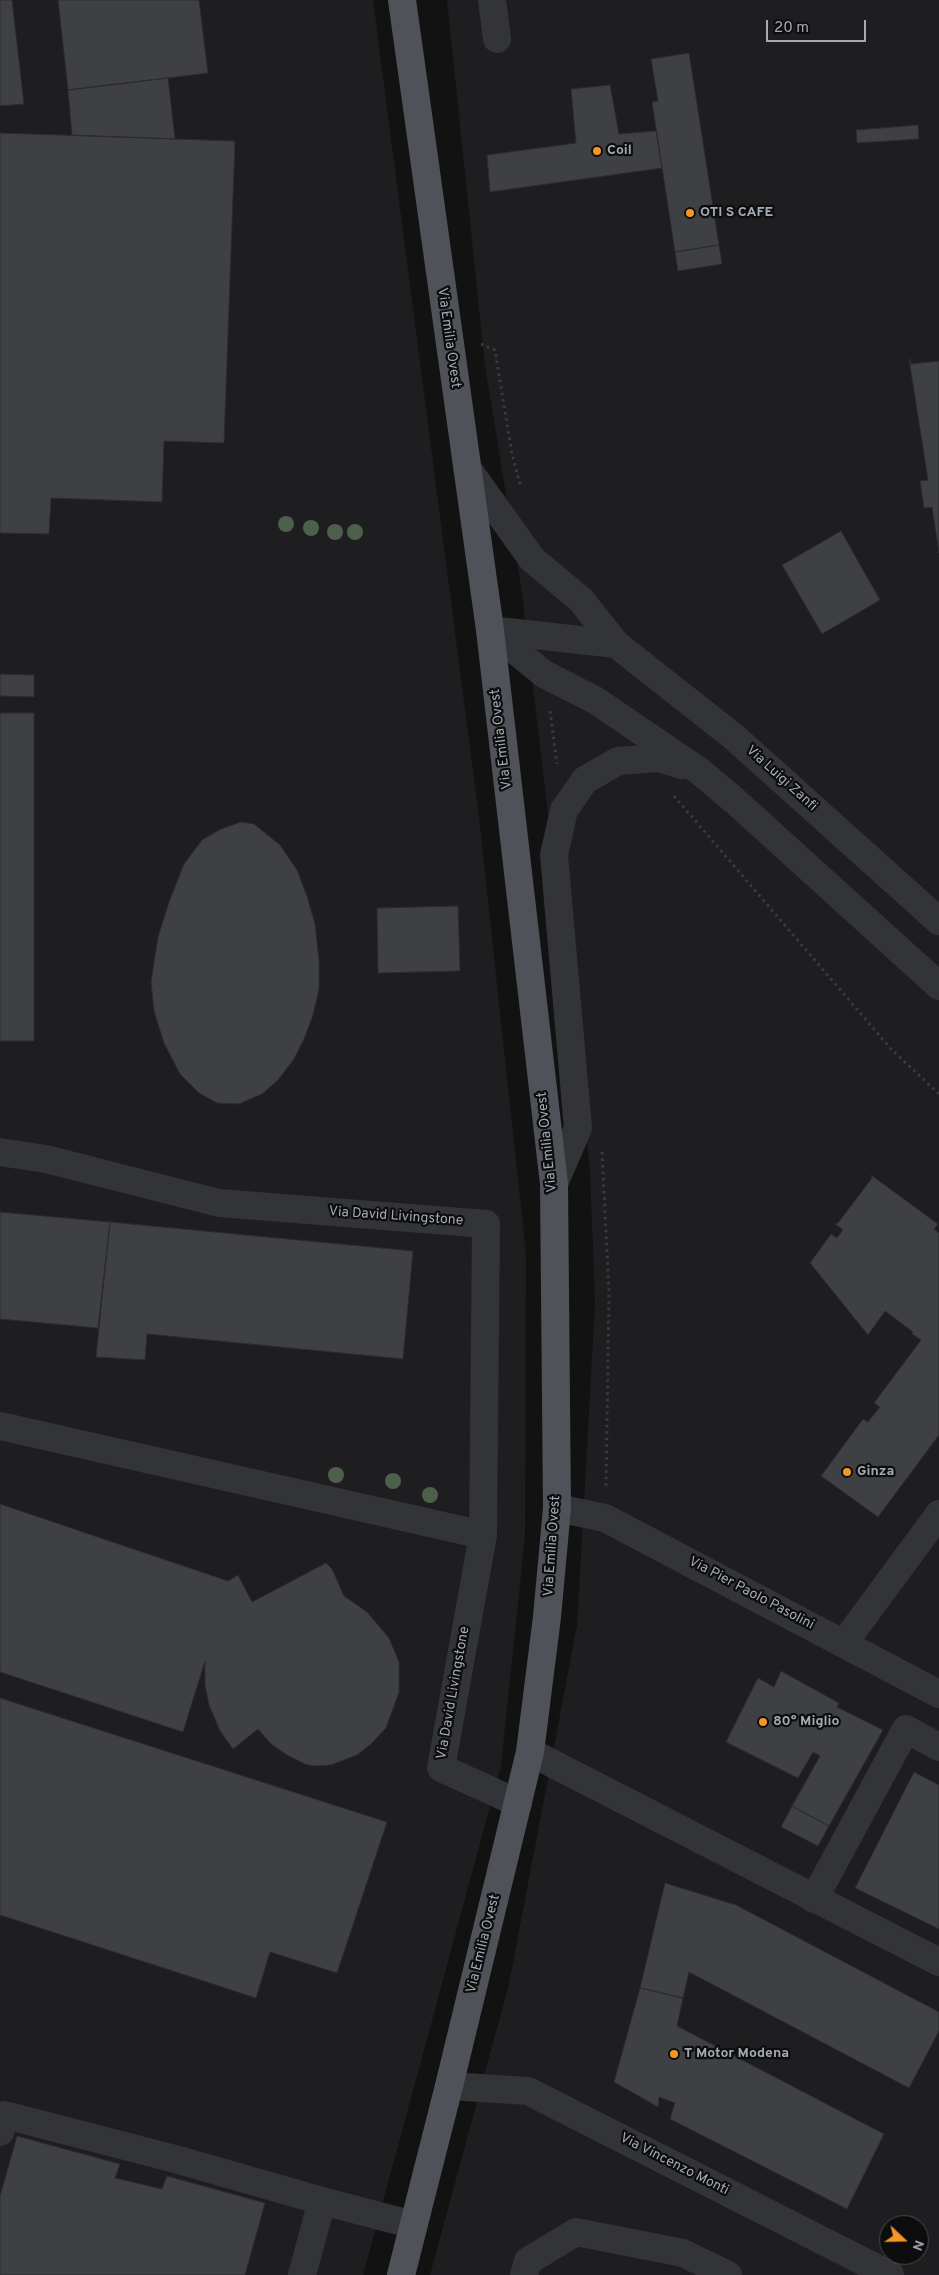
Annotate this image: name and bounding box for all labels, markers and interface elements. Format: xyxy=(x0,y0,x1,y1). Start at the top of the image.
scale bar xyxy=(769,10,869,42)
text: 20 m xyxy=(774,19,809,38)
place label: Coil xyxy=(607,143,632,159)
marker: Coil xyxy=(591,145,603,157)
place label: OTI S CAFE xyxy=(700,205,773,221)
marker: OTI S CAFE xyxy=(684,207,696,219)
street label: Via Emilia Ovest xyxy=(433,287,463,389)
street label: Via Emilia Ovest xyxy=(487,688,517,790)
street label: Via Luigi Zanfi xyxy=(742,743,820,815)
street label: Via Emilia Ovest xyxy=(534,1091,562,1193)
street label: Via David Livingstone xyxy=(328,1204,464,1230)
place label: Ginza xyxy=(857,1464,894,1480)
marker: Ginza xyxy=(841,1466,853,1478)
street label: Via Emilia Ovest xyxy=(541,1495,565,1597)
street label: Via Pier Paolo Pasolini xyxy=(685,1554,817,1634)
street label: Via David Livingstone xyxy=(434,1625,474,1761)
place label: 80° Miglio xyxy=(773,1714,839,1730)
marker: 80° Miglio xyxy=(757,1716,769,1728)
street label: Via Emilia Ovest xyxy=(464,1893,504,1995)
place label: T Motor Modena xyxy=(684,2046,789,2062)
marker: T Motor Modena xyxy=(668,2048,680,2060)
street label: Via Vincenzo Monti xyxy=(617,2130,731,2200)
north arrow xyxy=(879,2215,929,2265)
text: N xyxy=(908,2237,927,2253)

